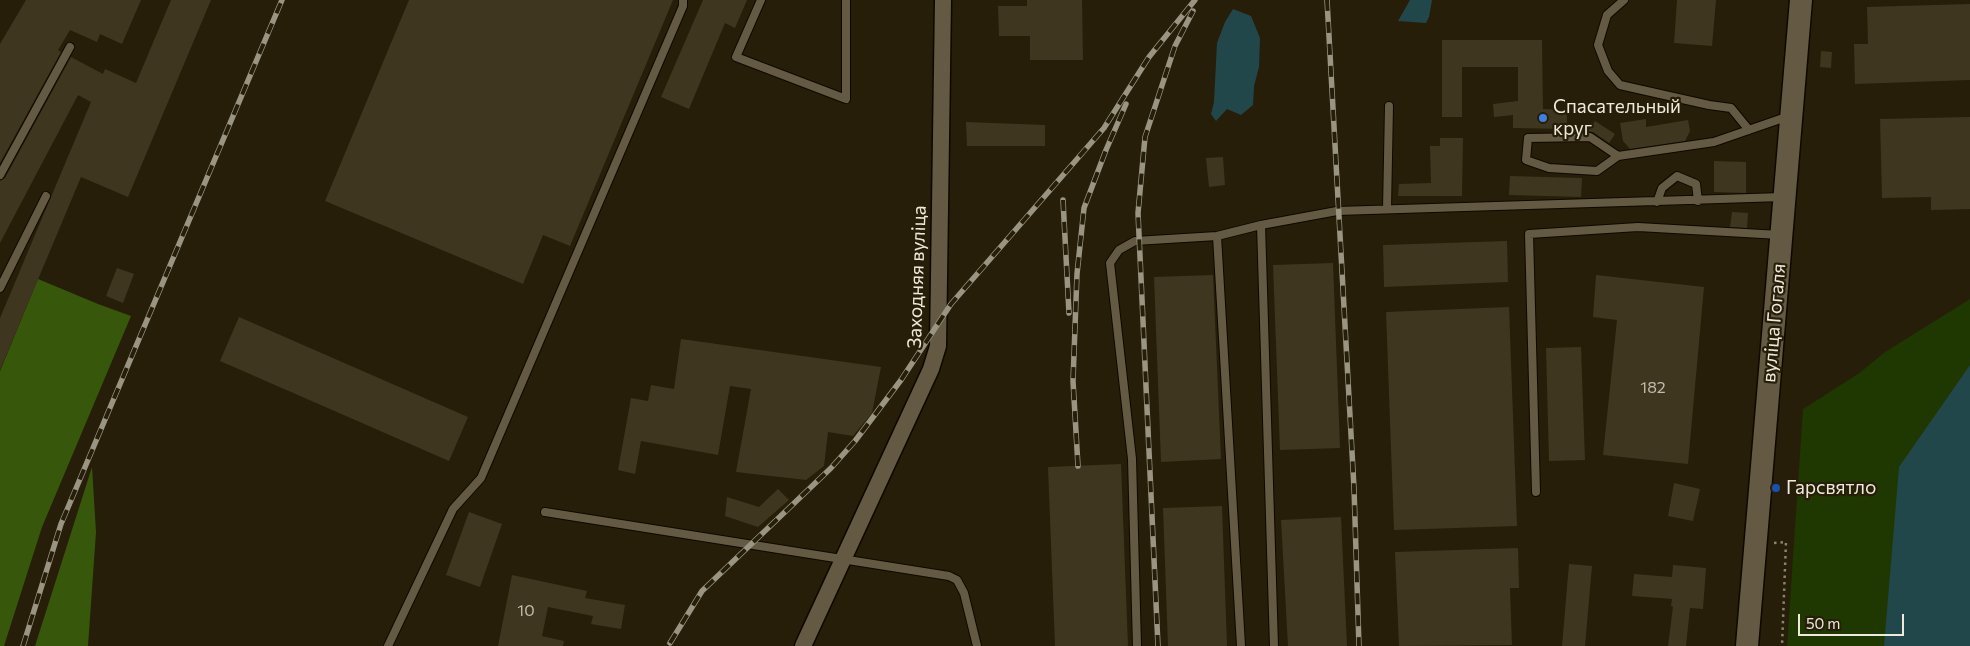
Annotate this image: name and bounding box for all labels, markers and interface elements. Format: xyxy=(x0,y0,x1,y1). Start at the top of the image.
place label: Спасательный круг xyxy=(1553,96,1681,140)
marker: Спасательный круг xyxy=(1537,112,1549,124)
street label: Заходняя вуліца xyxy=(903,205,931,349)
street label: вуліца Гогаля xyxy=(1757,263,1791,383)
house number: 182 xyxy=(1640,378,1666,398)
place label: Гарсвятло xyxy=(1786,477,1876,499)
marker: Гарсвятло xyxy=(1770,482,1782,494)
house number: 10 xyxy=(517,601,535,621)
scale bar xyxy=(1800,604,1906,636)
text: 50 m xyxy=(1806,614,1840,632)

